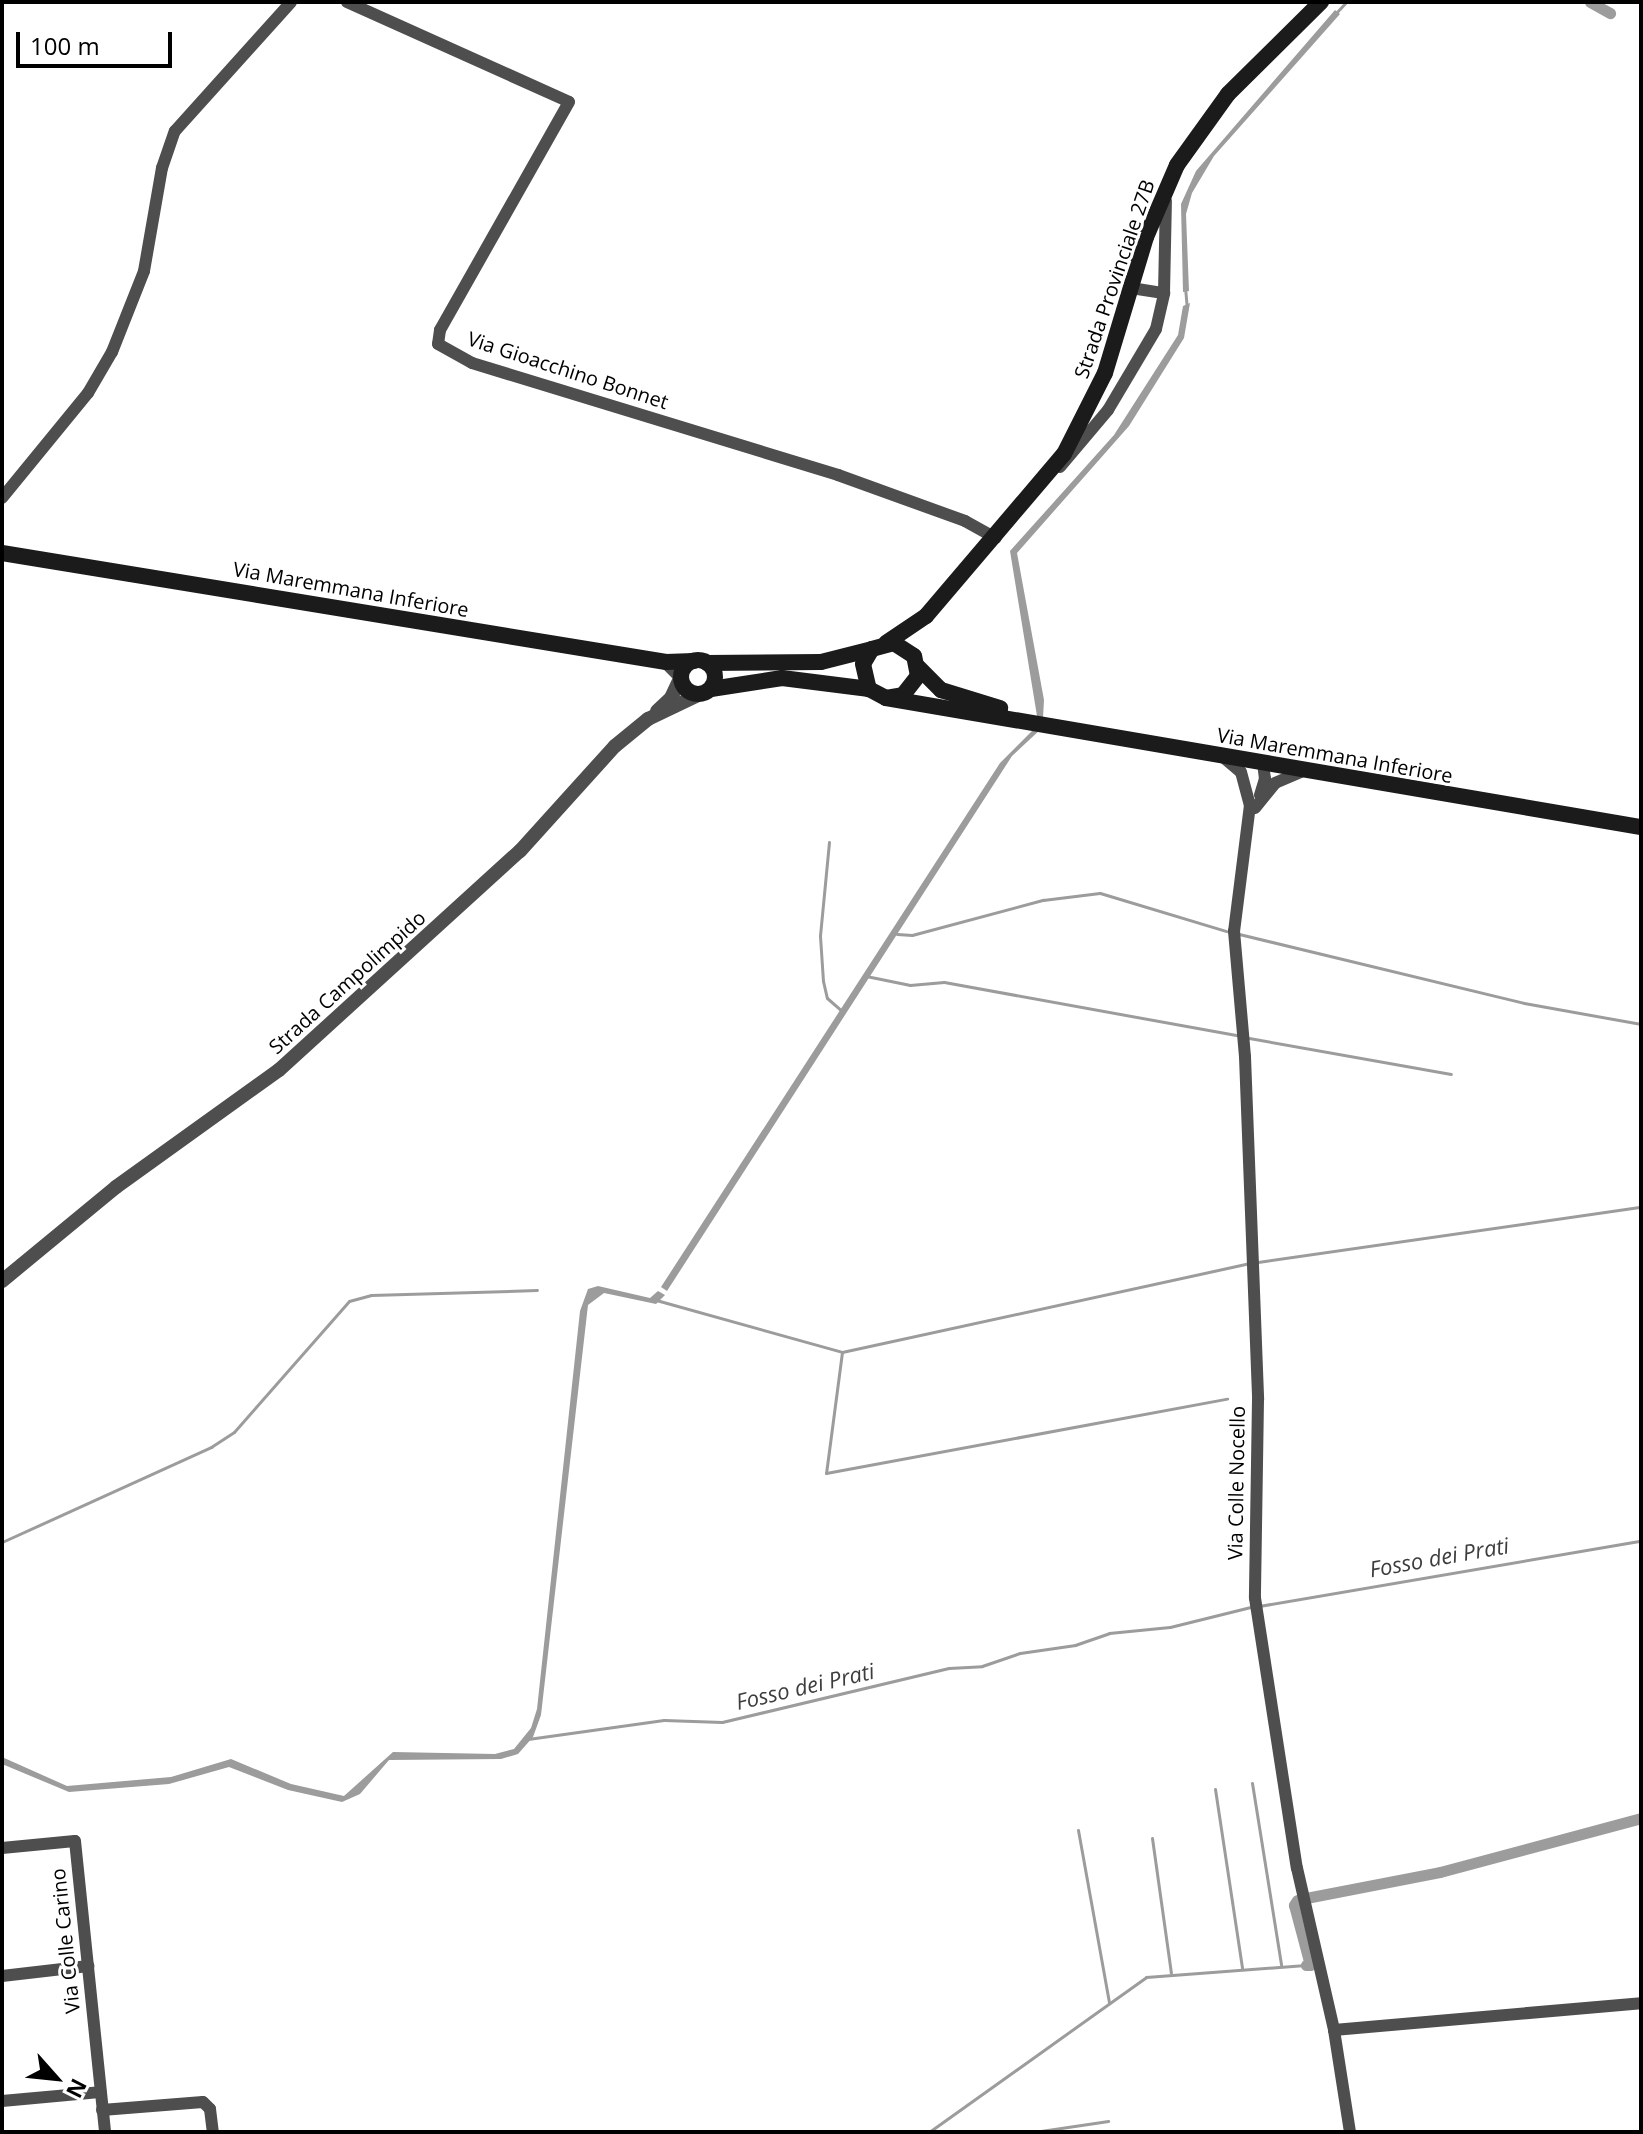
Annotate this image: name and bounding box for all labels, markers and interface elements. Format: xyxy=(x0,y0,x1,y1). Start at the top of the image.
scale bar xyxy=(20,16,176,66)
text: 100 m xyxy=(30,29,100,62)
street label: Strada Provinciale 27B xyxy=(1069,177,1159,381)
street label: Via Gioacchino Bonnet xyxy=(465,326,671,414)
street label: Via Maremmana Inferiore xyxy=(231,556,471,622)
street label: Via Maremmana Inferiore xyxy=(1215,722,1455,788)
street label: Strada Campolimpido xyxy=(264,905,430,1059)
street label: Via Colle Nocello xyxy=(1223,1406,1249,1560)
water label: Fosso dei Prati xyxy=(1367,1532,1511,1582)
water label: Fosso dei Prati xyxy=(733,1657,877,1715)
street label: Via Colle Carino xyxy=(45,1867,85,2015)
north arrow xyxy=(16,2038,96,2118)
text: N xyxy=(60,2074,95,2104)

